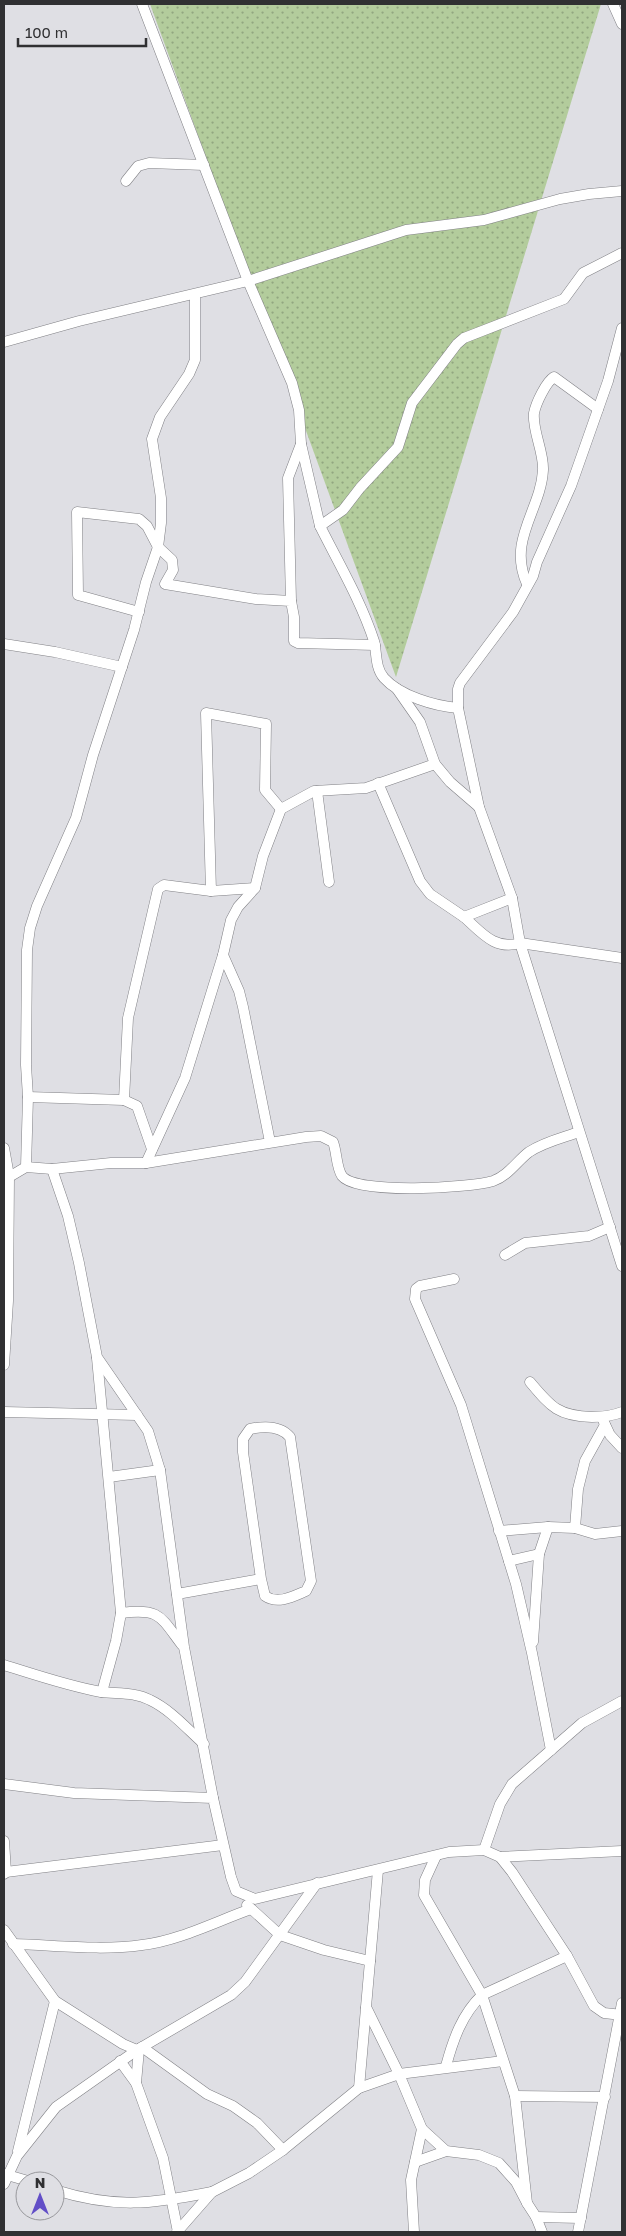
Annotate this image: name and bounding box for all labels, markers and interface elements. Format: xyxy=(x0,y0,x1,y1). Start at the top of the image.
scale bar xyxy=(18,15,145,47)
text: 100 m xyxy=(25,23,68,41)
north arrow xyxy=(15,2171,65,2221)
text: N xyxy=(35,2174,45,2191)

